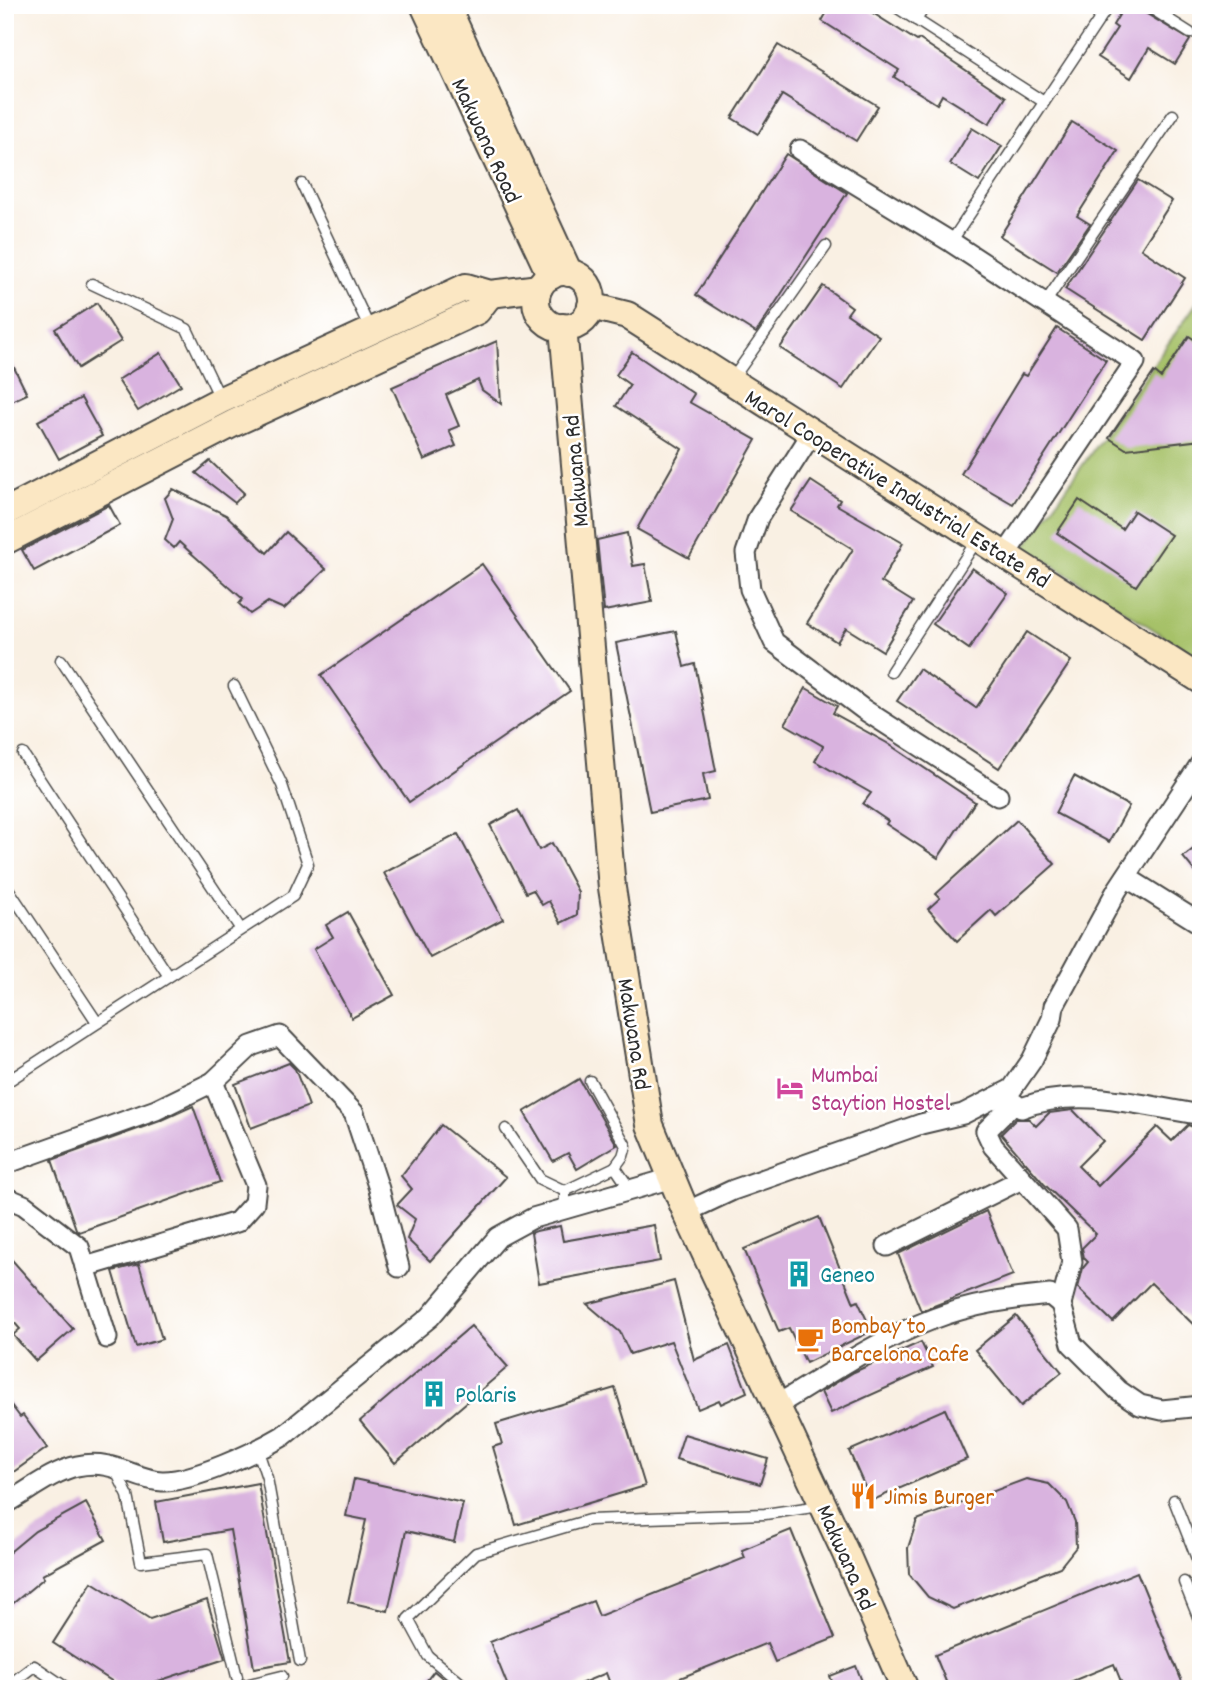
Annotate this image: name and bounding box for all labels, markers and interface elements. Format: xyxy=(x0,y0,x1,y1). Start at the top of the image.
street label: Makwana Road xyxy=(440,73,528,209)
street label: Marol Cooperative Industrial Estate Rd xyxy=(737,382,1056,599)
street label: Makwana Rd xyxy=(556,413,600,528)
street label: Makwana Rd xyxy=(606,976,658,1093)
place label: Mumbai Staytion Hostel xyxy=(811,1060,950,1122)
hotel icon: Mumbai Staytion Hostel xyxy=(775,1073,805,1103)
building icon: Geneo xyxy=(784,1259,814,1289)
place label: Geneo xyxy=(820,1260,875,1294)
place label: Bombay to Barcelona Cafe xyxy=(831,1311,969,1373)
cafe icon: Bombay to Barcelona Cafe xyxy=(795,1324,825,1354)
building icon: Polaris xyxy=(419,1379,449,1409)
place label: Polaris xyxy=(455,1380,517,1414)
restaurant icon: Jimis Burger xyxy=(848,1481,878,1511)
place label: Jimis Burger xyxy=(884,1482,994,1516)
street label: Makwana Rd xyxy=(806,1500,883,1617)

